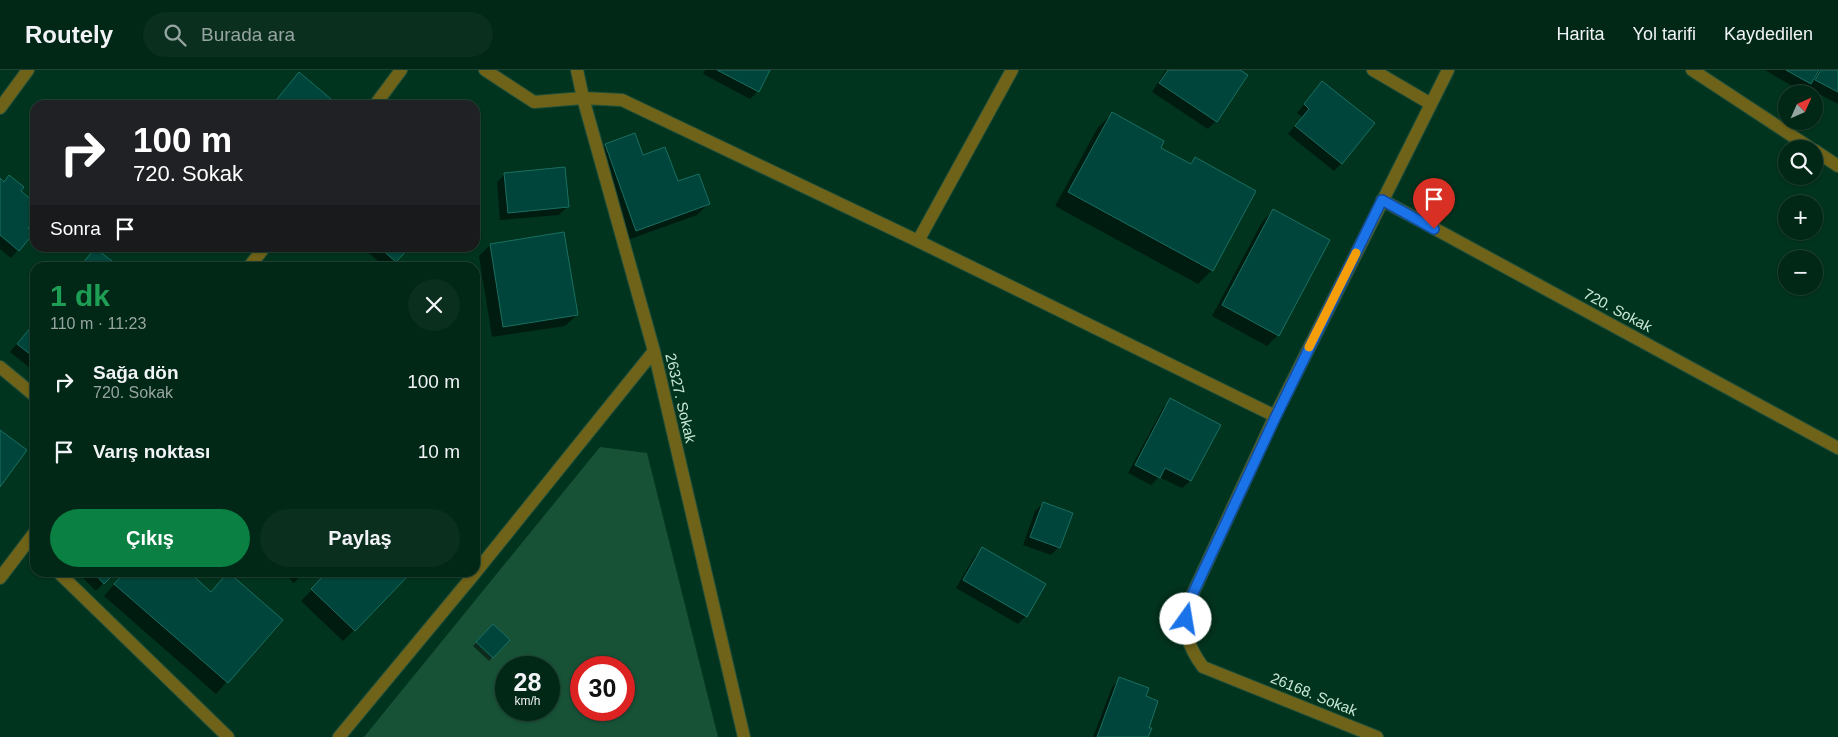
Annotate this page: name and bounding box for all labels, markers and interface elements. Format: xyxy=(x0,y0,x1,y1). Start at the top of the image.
search box xyxy=(143,12,493,57)
text: Routely xyxy=(25,21,113,48)
icon: search xyxy=(161,21,189,49)
text: Burada ara xyxy=(201,24,295,45)
text: Harita xyxy=(1557,24,1605,44)
text: Yol tarifi xyxy=(1633,24,1696,44)
text: Kaydedilen xyxy=(1724,24,1813,44)
north arrow xyxy=(1778,85,1822,130)
map controls xyxy=(1778,85,1823,295)
icon: right xyxy=(50,120,115,185)
text: 100 m xyxy=(133,120,232,159)
button: search xyxy=(1778,140,1823,185)
text: 720. Sokak xyxy=(133,161,243,186)
pin xyxy=(1413,178,1455,229)
icon: arrive xyxy=(1420,185,1448,213)
button: + xyxy=(1778,195,1823,240)
icon: arrive xyxy=(111,215,139,243)
text: Sonra xyxy=(50,218,101,239)
button: − xyxy=(1778,250,1823,295)
text: 1 dk xyxy=(50,279,110,312)
button: close xyxy=(408,279,460,331)
street label: 720. Sokak xyxy=(1581,285,1656,335)
text: 110 m · 11:23 xyxy=(50,315,146,332)
street label: 26327. Sokak xyxy=(662,351,700,445)
text: Sağa dön xyxy=(93,362,179,383)
icon: right xyxy=(50,368,78,396)
text: 100 m xyxy=(407,371,460,392)
text: 720. Sokak xyxy=(93,384,173,401)
icon: arrive xyxy=(50,438,78,466)
text: Varış noktası xyxy=(93,441,210,462)
text: 10 m xyxy=(418,441,460,462)
button: Çıkış xyxy=(50,509,250,567)
button: Paylaş xyxy=(260,509,460,567)
position arrow xyxy=(1159,592,1211,644)
speed limit sign: 30 xyxy=(570,656,635,721)
text: 28 xyxy=(514,668,541,696)
street label: 26168. Sokak xyxy=(1268,669,1360,719)
text: km/h xyxy=(514,694,541,708)

